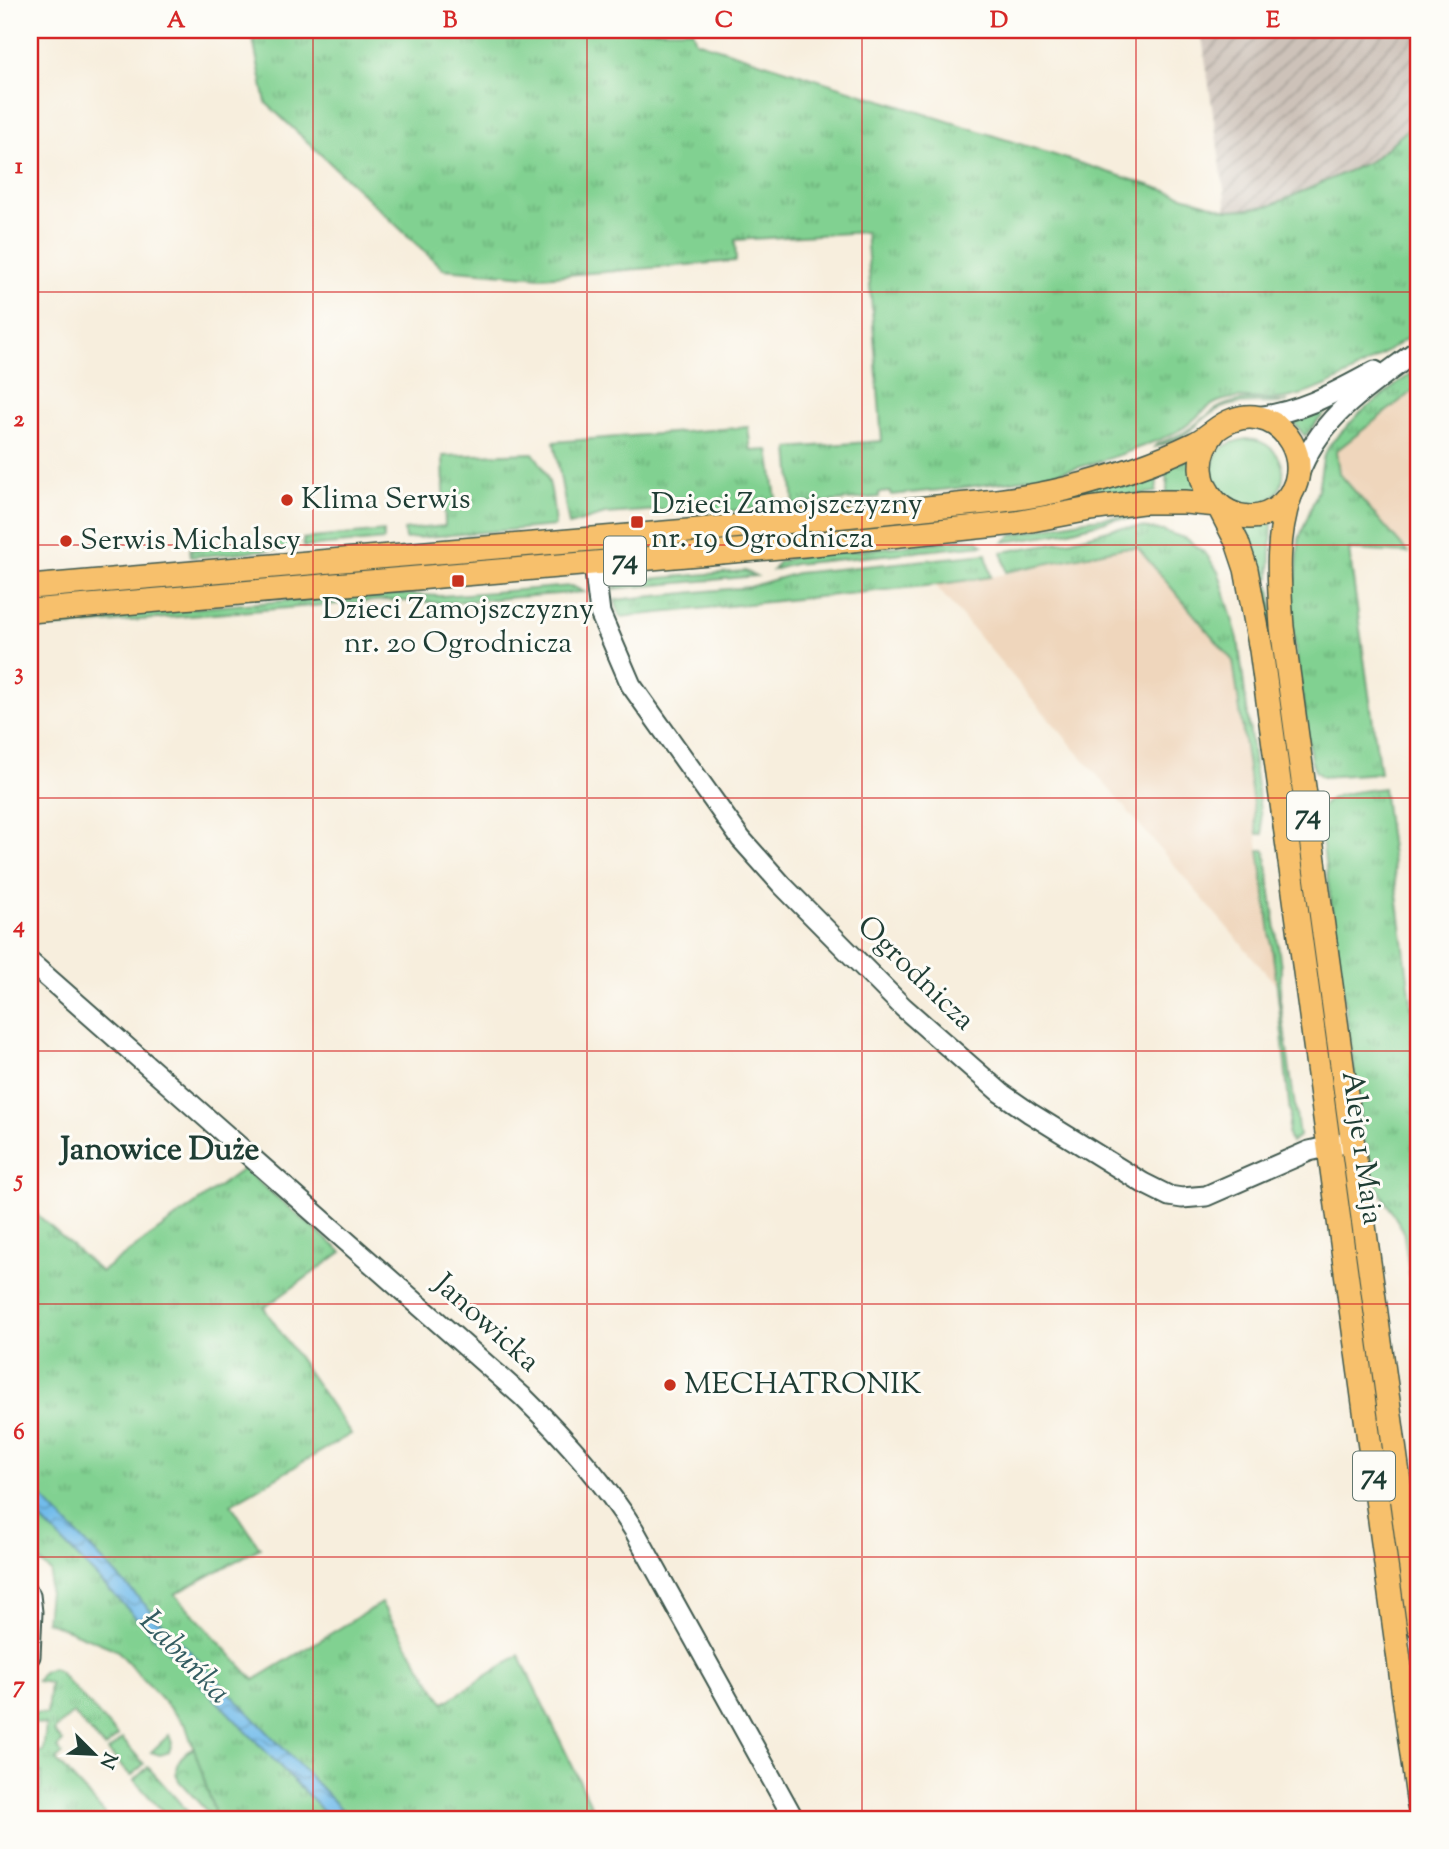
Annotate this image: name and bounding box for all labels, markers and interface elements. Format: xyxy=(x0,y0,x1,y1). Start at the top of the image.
text: A xyxy=(167,5,186,38)
text: B xyxy=(443,5,458,38)
text: C xyxy=(715,5,733,38)
text: D xyxy=(990,5,1008,38)
text: E xyxy=(1266,5,1280,38)
text: 1 xyxy=(15,151,23,184)
text: 2 xyxy=(14,404,25,437)
place label: Klima Serwis xyxy=(301,479,471,522)
place label: Dzieci Zamojszczyzny nr. 19 Ogrodnicza xyxy=(651,484,923,561)
marker: Klima Serwis xyxy=(279,492,295,508)
marker: Dzieci Zamojszczyzny nr. 19 Ogrodnicza xyxy=(629,514,645,530)
place label: Serwis Michalscy xyxy=(80,520,301,563)
marker: Serwis Michalscy xyxy=(58,533,74,549)
road number: 74 xyxy=(604,536,646,586)
marker: Dzieci Zamojszczyzny nr. 20 Ogrodnicza xyxy=(450,573,466,589)
place label: Dzieci Zamojszczyzny nr. 20 Ogrodnicza xyxy=(322,589,594,666)
text: 3 xyxy=(14,657,24,690)
road number: 74 xyxy=(1287,792,1329,840)
street label: Ogrodnicza xyxy=(846,907,984,1042)
text: 4 xyxy=(12,910,25,943)
street label: Aleje 1 Maja xyxy=(1329,1068,1393,1228)
district label: Janowice Duże xyxy=(58,1128,260,1174)
text: 5 xyxy=(13,1164,23,1197)
street label: Janowicka xyxy=(422,1263,549,1384)
place label: MECHATRONIK xyxy=(684,1364,922,1407)
marker: MECHATRONIK xyxy=(662,1377,678,1393)
text: 6 xyxy=(13,1417,25,1450)
road number: 74 xyxy=(1353,1452,1395,1500)
water label: Łabuńka xyxy=(128,1601,240,1715)
text: 7 xyxy=(13,1670,25,1703)
north arrow xyxy=(60,1720,130,1790)
text: N xyxy=(92,1747,123,1772)

